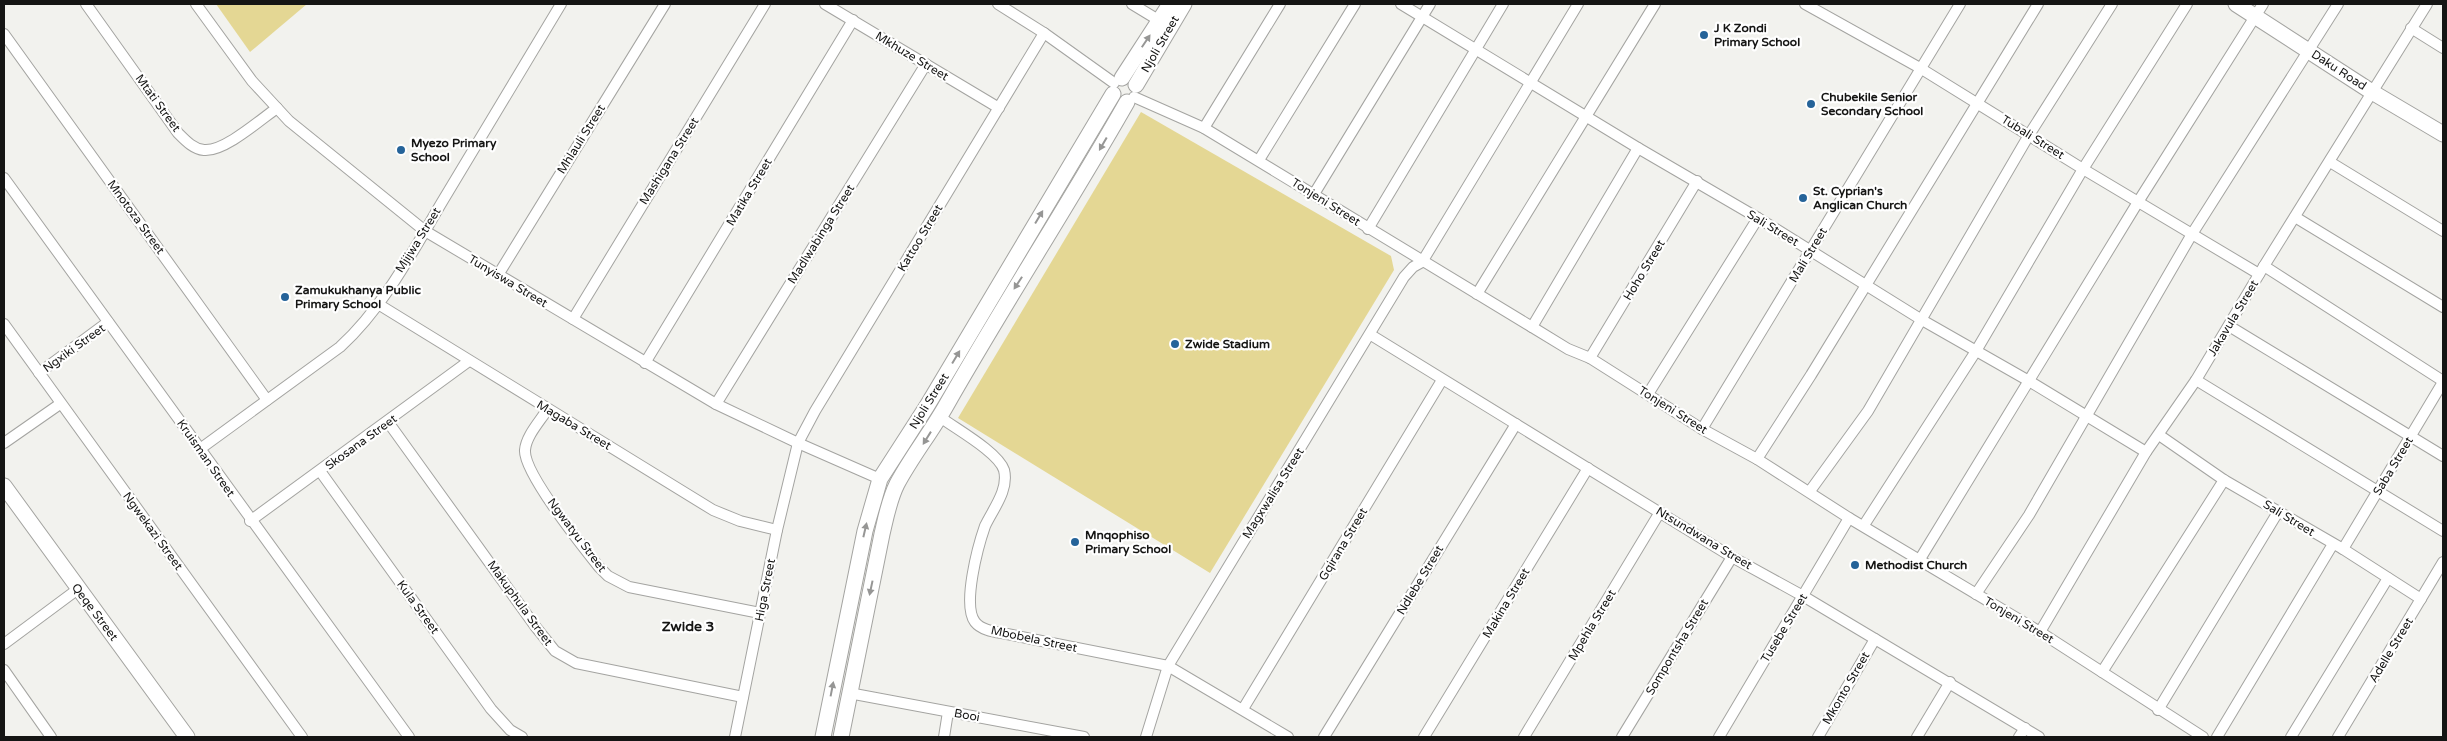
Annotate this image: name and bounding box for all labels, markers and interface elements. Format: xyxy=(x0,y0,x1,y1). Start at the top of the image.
street label: Njoli Street xyxy=(1138,13,1182,75)
place label: J K Zondi Primary School xyxy=(1713,21,1800,50)
street label: Mkhuze Street xyxy=(873,29,951,84)
marker: J K Zondi Primary School xyxy=(1698,29,1710,41)
one-way arrow xyxy=(1141,35,1151,48)
street label: Daku Road xyxy=(2309,47,2369,93)
street label: Mtati Street xyxy=(132,72,184,135)
place label: Chubekile Senior Secondary School xyxy=(1821,90,1923,119)
marker: Chubekile Senior Secondary School xyxy=(1805,98,1817,110)
street label: Mhlauli Street xyxy=(554,101,608,176)
street label: Tubali Street xyxy=(1999,112,2067,162)
street label: Mashigana Street xyxy=(637,114,702,207)
place label: Myezo Primary School xyxy=(411,136,497,164)
one-way arrow xyxy=(1099,137,1107,152)
marker: Myezo Primary School xyxy=(395,144,407,156)
street label: Matika Street xyxy=(723,155,775,228)
street label: Tonjeni Street xyxy=(1289,175,1363,229)
street label: Mnotoza Street xyxy=(104,177,168,257)
street label: Madlwabinga Street xyxy=(785,181,858,286)
place label: St. Cyprian's Anglican Church xyxy=(1813,184,1907,213)
marker: St. Cyprian's Anglican Church xyxy=(1797,192,1809,204)
street label: Kattoo Street xyxy=(894,202,946,274)
street label: Mjijwa Street xyxy=(392,205,444,275)
street label: Sali Street xyxy=(1745,207,1802,249)
one-way arrow xyxy=(1035,211,1044,224)
street label: Mali Street xyxy=(1786,225,1830,285)
street label: Hoho Street xyxy=(1620,237,1668,303)
street label: Tunyiswa Street xyxy=(466,252,550,310)
one-way arrow xyxy=(1013,276,1022,289)
street label: Jakavula Street xyxy=(2205,277,2261,359)
place label: Zamukukhanya Public Primary School xyxy=(295,283,421,312)
marker: Zamukukhanya Public Primary School xyxy=(279,291,291,303)
street label: Ngxiki Street xyxy=(40,321,108,375)
place label: Zwide Stadium xyxy=(1185,337,1270,351)
marker: Zwide Stadium xyxy=(1169,338,1181,350)
one-way arrow xyxy=(952,350,961,363)
street label: Njoli Street xyxy=(906,370,952,432)
street label: Tonjeni Street xyxy=(1636,383,1710,437)
street label: Magaba Street xyxy=(534,397,614,453)
street label: Skosana Street xyxy=(323,411,400,473)
street label: Kruisman Street xyxy=(174,417,238,500)
one-way arrow xyxy=(922,431,931,444)
street label: Saba Street xyxy=(2370,434,2416,498)
street label: Magxwalisa Street xyxy=(1239,445,1307,541)
street label: Ngwekazi Street xyxy=(120,489,186,573)
street label: Ngwatyu Street xyxy=(545,495,610,575)
street label: Sali Street xyxy=(2261,497,2318,539)
street label: Ntsundwana Street xyxy=(1653,504,1755,572)
street label: Gqirana Street xyxy=(1316,505,1370,583)
one-way arrow xyxy=(861,523,869,538)
place label: Mnqophiso Primary School xyxy=(1085,528,1171,557)
marker: Mnqophiso Primary School xyxy=(1069,536,1081,548)
street label: Ndlebe Street xyxy=(1394,542,1446,617)
street label: Higa Street xyxy=(752,557,778,623)
street label: Makuphula Street xyxy=(485,558,556,648)
place label: Methodist Church xyxy=(1865,558,1967,572)
marker: Methodist Church xyxy=(1849,559,1861,571)
street label: Makina Street xyxy=(1480,565,1533,641)
street label: Kula Street xyxy=(394,578,442,637)
street label: Qeqe Street xyxy=(69,581,121,644)
one-way arrow xyxy=(866,581,874,597)
street label: Mpehla Street xyxy=(1565,587,1619,663)
street label: Tusebe Street xyxy=(1758,591,1810,665)
street label: Tonjeni Street xyxy=(1982,594,2057,646)
street label: Sompontsha Street xyxy=(1643,596,1711,698)
street label: Adelle Street xyxy=(2366,615,2416,685)
district label: Zwide 3 xyxy=(662,618,715,635)
street label: Mbobela Street xyxy=(990,623,1079,655)
street label: Mkonto Street xyxy=(1820,649,1873,727)
one-way arrow xyxy=(829,681,837,697)
street label: Booi xyxy=(953,706,981,724)

